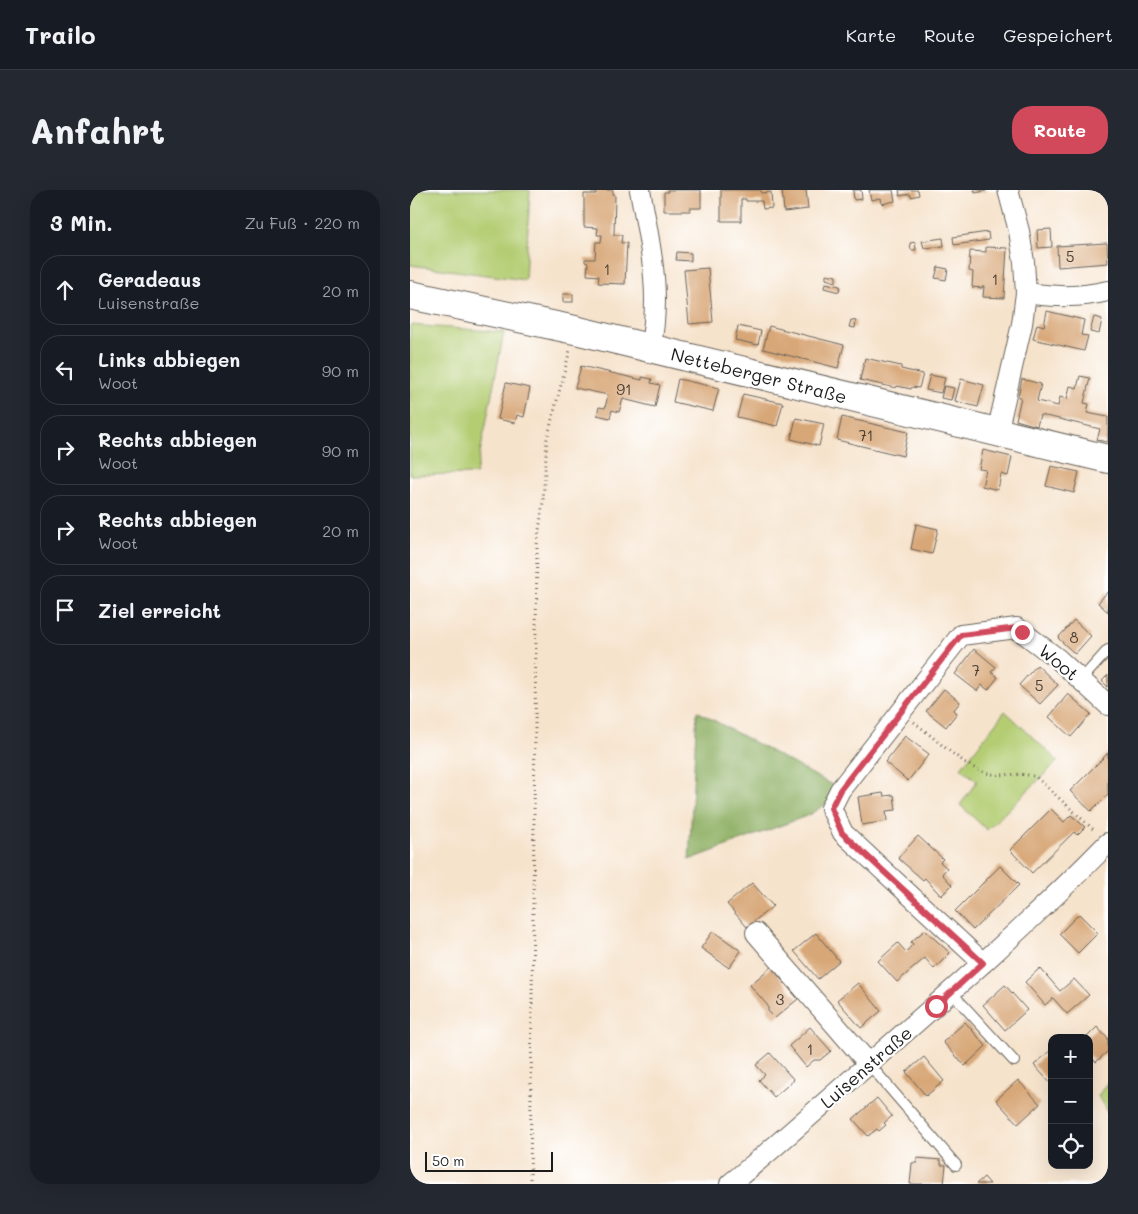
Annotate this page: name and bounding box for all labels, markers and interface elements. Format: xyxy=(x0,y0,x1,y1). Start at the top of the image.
text: Trailo xyxy=(25,19,96,50)
text: Karte xyxy=(846,23,896,47)
text: Route xyxy=(924,23,975,47)
text: Gespeichert xyxy=(1003,23,1113,47)
button: Route xyxy=(1012,106,1108,154)
text: Anfahrt xyxy=(30,107,165,153)
text: 3 Min. xyxy=(50,209,113,236)
text: Zu Fuß · 220 m xyxy=(245,212,360,233)
house number: 5 xyxy=(1066,246,1074,266)
house number: 1 xyxy=(604,259,610,279)
text: Geradeaus xyxy=(98,267,201,292)
house number: 1 xyxy=(992,269,998,289)
icon: ahead xyxy=(51,276,79,304)
text: 20 m xyxy=(322,280,359,301)
text: Luisenstraße xyxy=(98,292,199,313)
street label: Netteberger Straße xyxy=(669,342,849,408)
text: Links abbiegen xyxy=(98,347,240,372)
icon: left xyxy=(51,356,79,384)
text: 90 m xyxy=(322,360,359,381)
text: Woot xyxy=(98,372,138,393)
house number: 91 xyxy=(616,379,632,399)
house number: 71 xyxy=(858,425,874,445)
text: Rechts abbiegen xyxy=(98,427,257,452)
icon: right xyxy=(51,436,79,464)
text: 90 m xyxy=(322,440,359,461)
text: Woot xyxy=(98,452,138,473)
text: Rechts abbiegen xyxy=(98,507,257,532)
icon: right xyxy=(51,516,79,544)
text: 20 m xyxy=(322,520,359,541)
text: Woot xyxy=(98,532,138,553)
icon: arrive xyxy=(51,596,79,624)
text: Ziel erreicht xyxy=(98,598,221,623)
route end xyxy=(1011,621,1034,644)
house number: 8 xyxy=(1069,627,1079,647)
street label: Woot xyxy=(1034,638,1084,686)
house number: 7 xyxy=(972,660,980,680)
house number: 5 xyxy=(1035,675,1043,695)
house number: 3 xyxy=(776,989,785,1009)
route start xyxy=(925,995,948,1018)
street label: Luisenstraße xyxy=(815,1020,917,1114)
map controls xyxy=(1048,1034,1093,1169)
button: + xyxy=(1048,1034,1093,1079)
house number: 1 xyxy=(807,1039,813,1059)
button: − xyxy=(1048,1079,1093,1124)
button: locate xyxy=(1048,1124,1093,1169)
scale bar xyxy=(425,1149,552,1172)
text: 50 m xyxy=(432,1151,464,1170)

